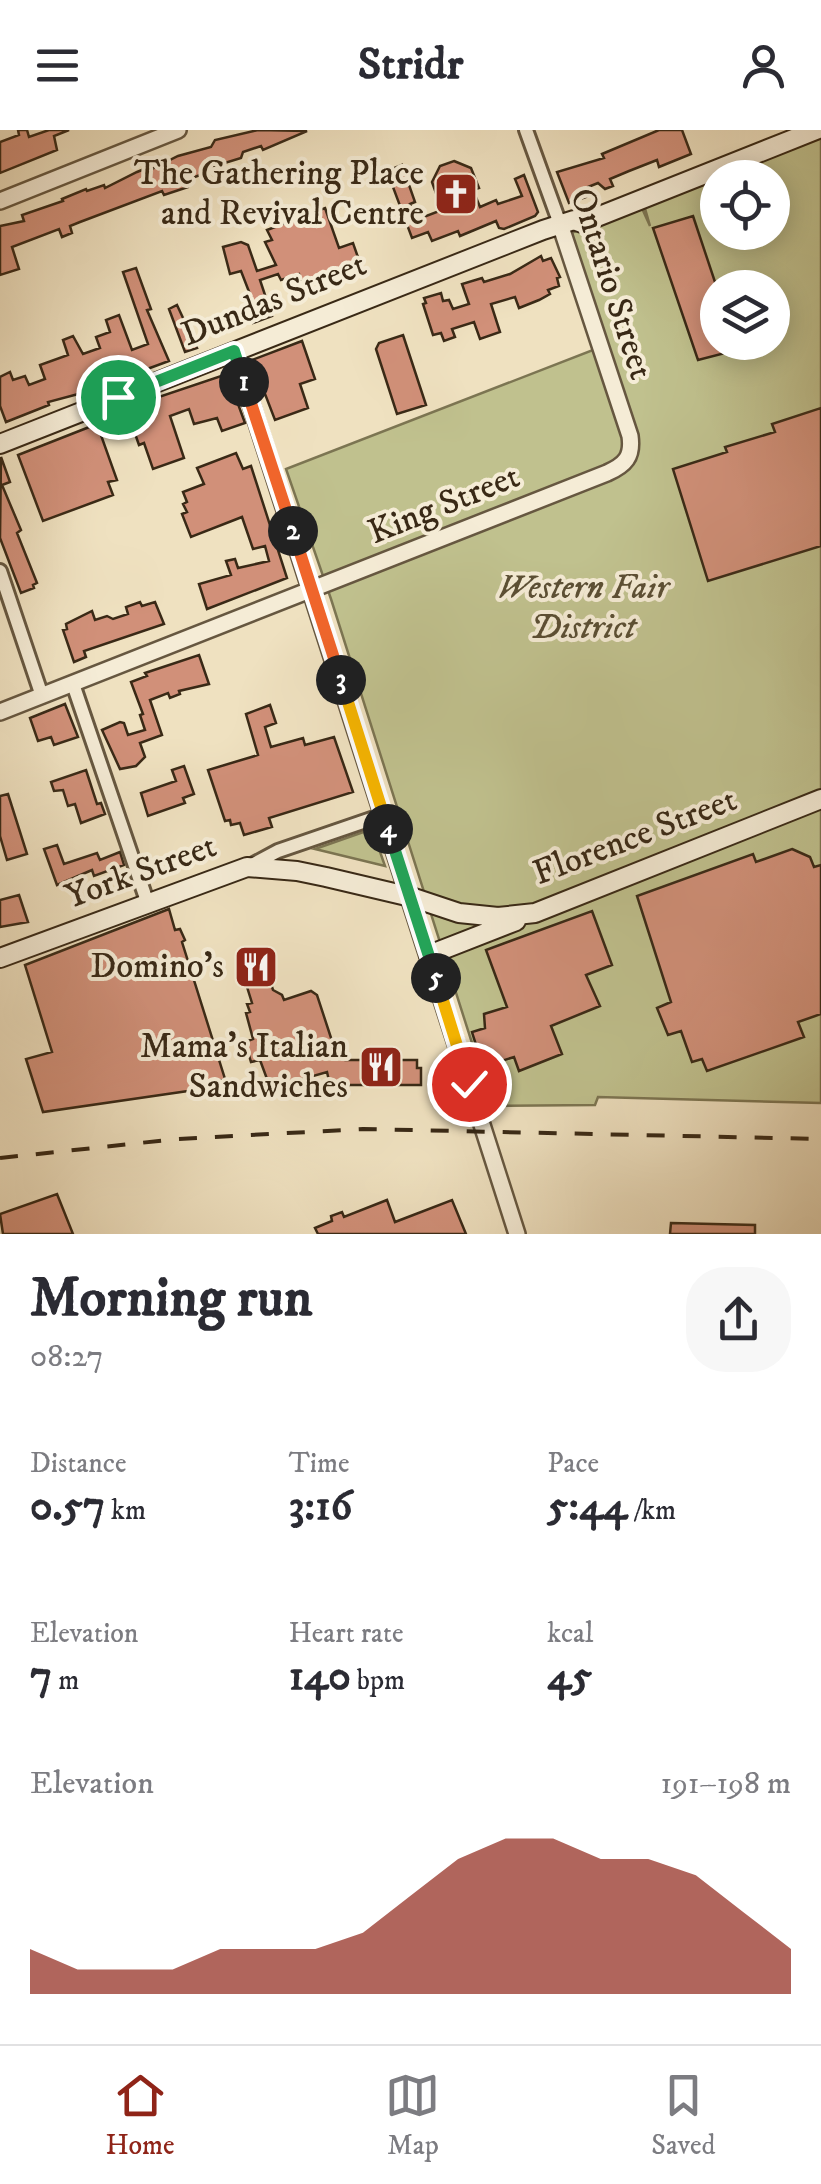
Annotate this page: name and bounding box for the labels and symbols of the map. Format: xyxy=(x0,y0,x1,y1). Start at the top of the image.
place label: The Gathering Place and Revival Centre xyxy=(134,152,424,236)
church icon: The Gathering Place and Revival Centre xyxy=(433,171,479,217)
street label: Ontario Street xyxy=(559,183,663,385)
street label: Dundas Street xyxy=(175,243,373,357)
pin xyxy=(76,355,161,440)
pin: 1 xyxy=(219,357,269,407)
street label: King Street xyxy=(362,455,526,555)
pin: 2 xyxy=(268,506,318,556)
park label: Western Fair District xyxy=(497,566,671,650)
pin: 3 xyxy=(316,655,366,705)
street label: Florence Street xyxy=(527,778,743,896)
pin: 4 xyxy=(363,804,413,854)
street label: York Street xyxy=(60,824,222,920)
restaurant icon: Domino's xyxy=(233,944,279,990)
place label: Domino's xyxy=(90,945,224,989)
pin: 5 xyxy=(411,953,461,1003)
place label: Mama's Italian Sandwiches xyxy=(140,1025,348,1109)
pin xyxy=(427,1042,512,1127)
restaurant icon: Mama's Italian Sandwiches xyxy=(358,1044,404,1090)

